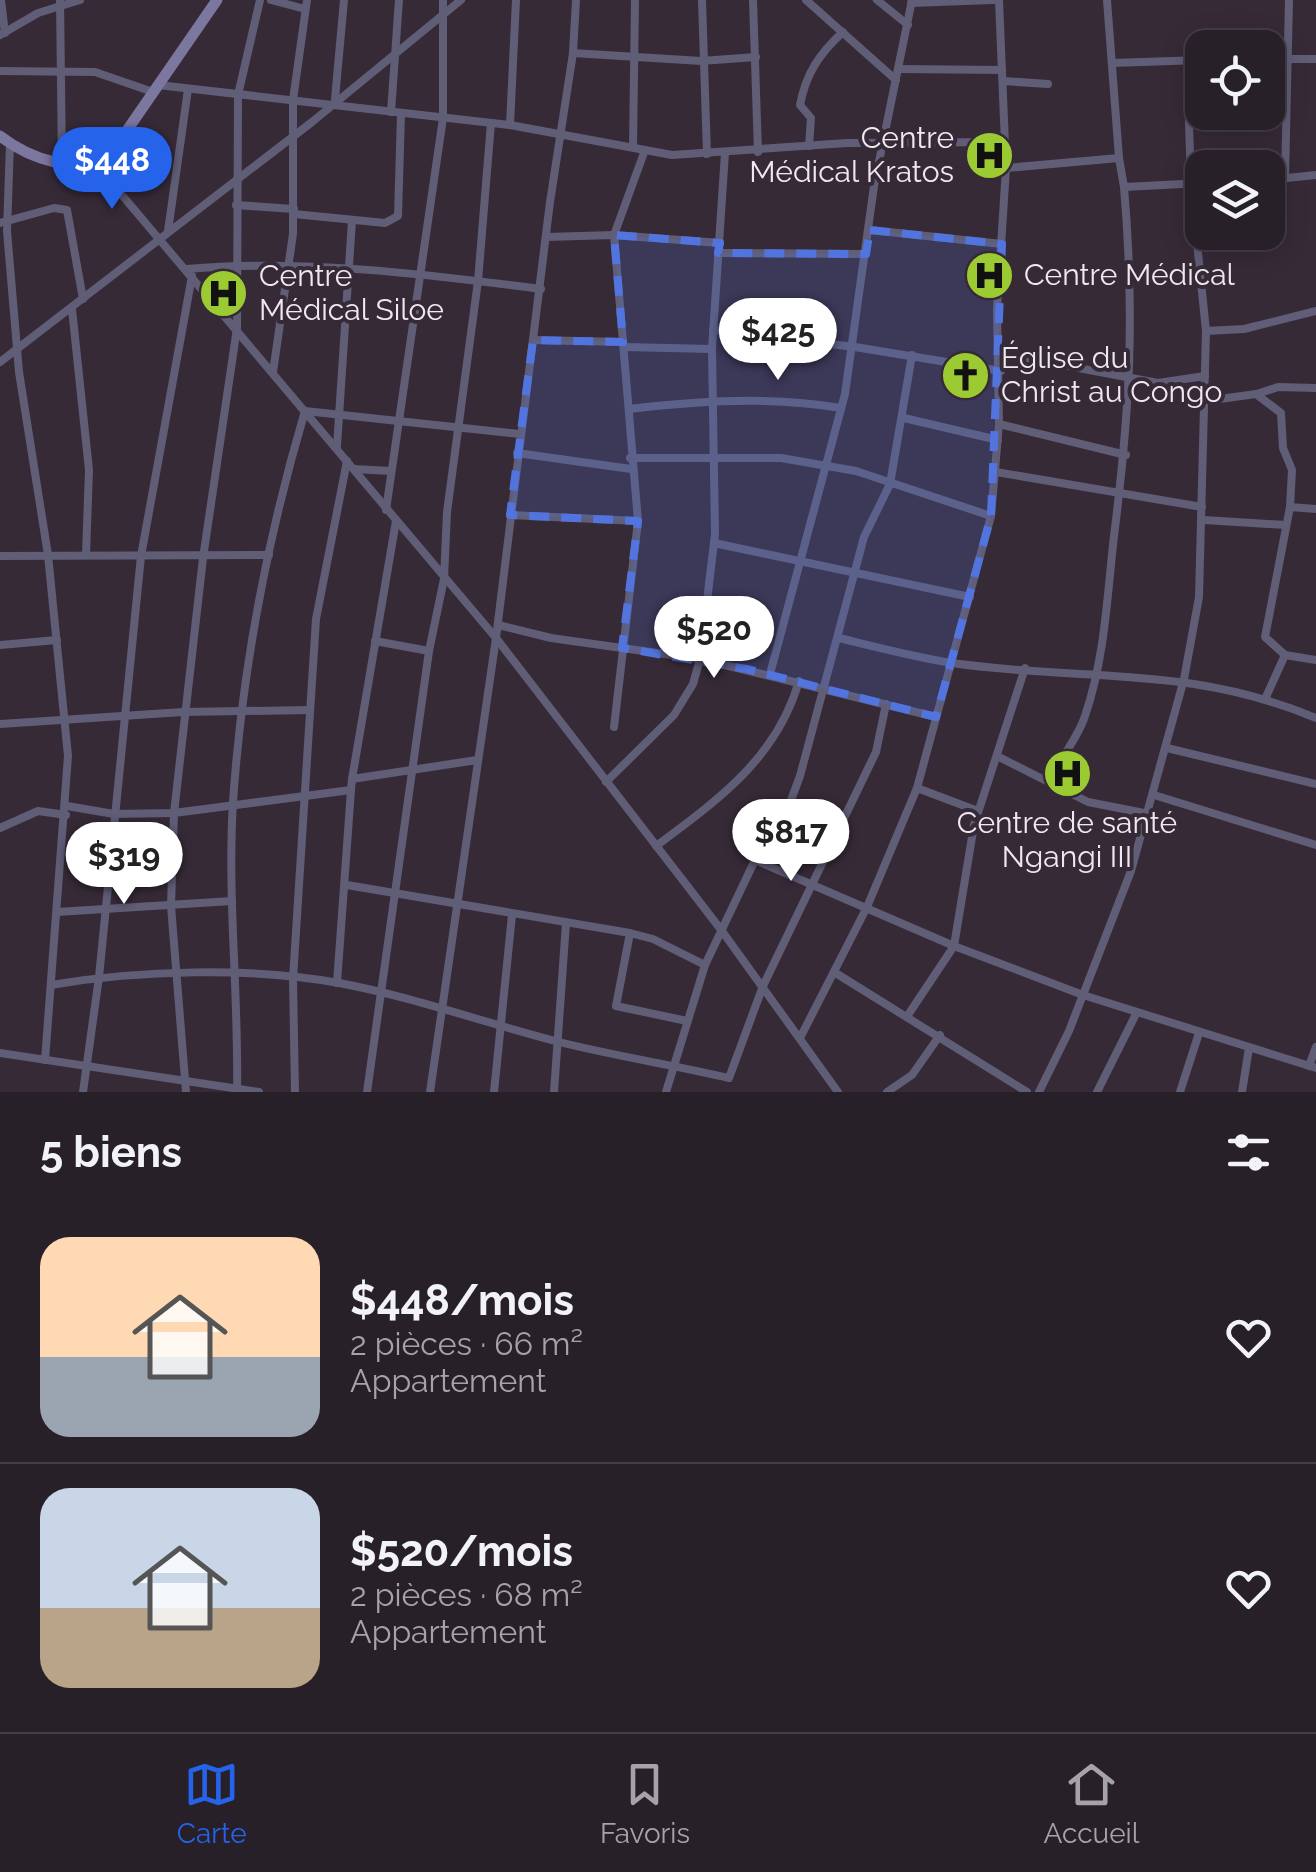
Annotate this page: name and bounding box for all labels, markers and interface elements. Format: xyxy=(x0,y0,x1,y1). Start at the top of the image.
map controls xyxy=(1185,30,1285,250)
button: locate xyxy=(1185,30,1285,130)
place label: Centre Médical Kratos xyxy=(749,120,954,189)
pin: $448 xyxy=(53,127,171,212)
hospital icon: Centre Médical Kratos xyxy=(963,129,1015,181)
text: $448 xyxy=(74,141,150,178)
button: layers xyxy=(1185,150,1285,250)
hospital icon: Centre Médical xyxy=(963,249,1015,301)
place label: Centre Médical xyxy=(1024,257,1236,292)
place label: Centre Médical Siloe xyxy=(259,258,444,327)
hospital icon: Centre Médical Siloe xyxy=(198,267,250,319)
pin: $425 xyxy=(719,298,837,383)
text: $425 xyxy=(741,312,815,349)
place label: Église du Christ au Congo xyxy=(1001,340,1222,409)
church icon: Église du Christ au Congo xyxy=(940,349,992,401)
pin: $520 xyxy=(655,596,773,681)
text: $520 xyxy=(676,610,752,647)
hospital icon: Centre de santé Ngangi III xyxy=(1041,748,1093,800)
pin: $817 xyxy=(732,799,850,884)
place label: Centre de santé Ngangi III xyxy=(957,805,1177,874)
text: $817 xyxy=(754,813,828,850)
pin: $319 xyxy=(65,822,183,907)
text: $319 xyxy=(88,836,160,873)
icon: filters xyxy=(1221,1125,1276,1180)
text: 5 biens xyxy=(40,1128,182,1177)
text: $448/mois xyxy=(350,1276,574,1325)
icon: home xyxy=(120,1277,240,1397)
icon: heart xyxy=(1221,1310,1276,1365)
text: 2 pièces · 66 m² xyxy=(350,1325,583,1362)
text: Appartement xyxy=(350,1362,546,1399)
text: $520/mois xyxy=(350,1527,573,1576)
icon: home xyxy=(120,1528,240,1648)
icon: heart xyxy=(1221,1561,1276,1616)
text: 2 pièces · 68 m² xyxy=(350,1576,583,1613)
text: Appartement xyxy=(350,1613,546,1650)
tab: Carte xyxy=(177,1757,247,1850)
tab: Favoris xyxy=(600,1757,690,1850)
tab: Accueil xyxy=(1043,1757,1139,1850)

